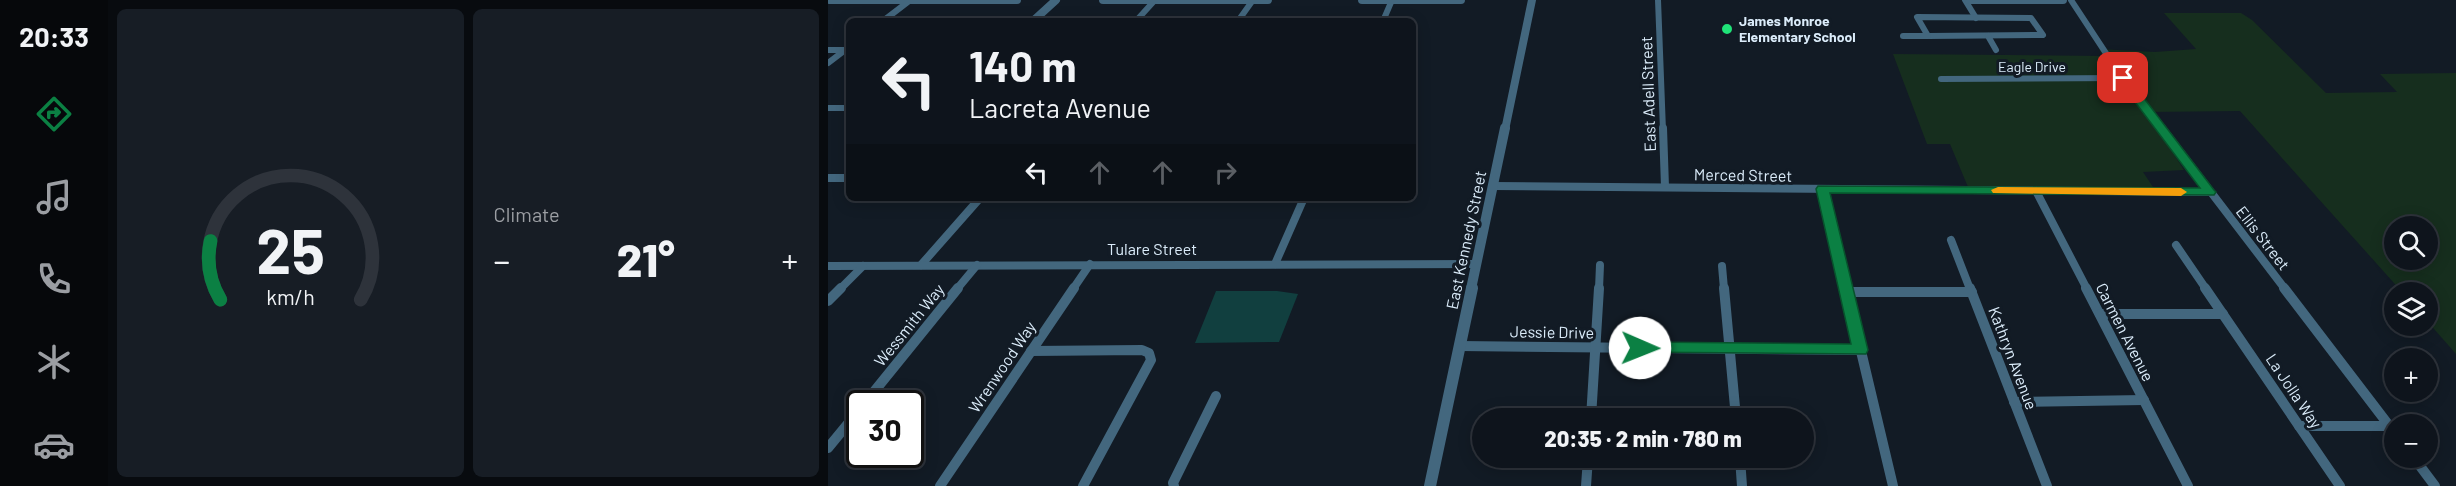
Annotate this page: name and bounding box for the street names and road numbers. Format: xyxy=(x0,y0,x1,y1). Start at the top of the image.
street label: East Adell Street xyxy=(1636,36,1659,152)
street label: Eagle Drive xyxy=(1998,58,2066,75)
street label: Merced Street xyxy=(1694,164,1792,185)
street label: East Kennedy Street xyxy=(1442,169,1489,311)
street label: Ellis Street xyxy=(2233,202,2294,273)
street label: Tulare Street xyxy=(1107,239,1197,258)
street label: Wessmith Way xyxy=(870,279,948,370)
street label: Carmen Avenue xyxy=(2092,279,2158,384)
street label: Kathryn Avenue xyxy=(1985,304,2042,412)
street label: Wrenwood Way xyxy=(964,317,1039,416)
street label: Jessie Drive xyxy=(1510,321,1594,342)
street label: La Jolla Way xyxy=(2263,350,2327,432)

